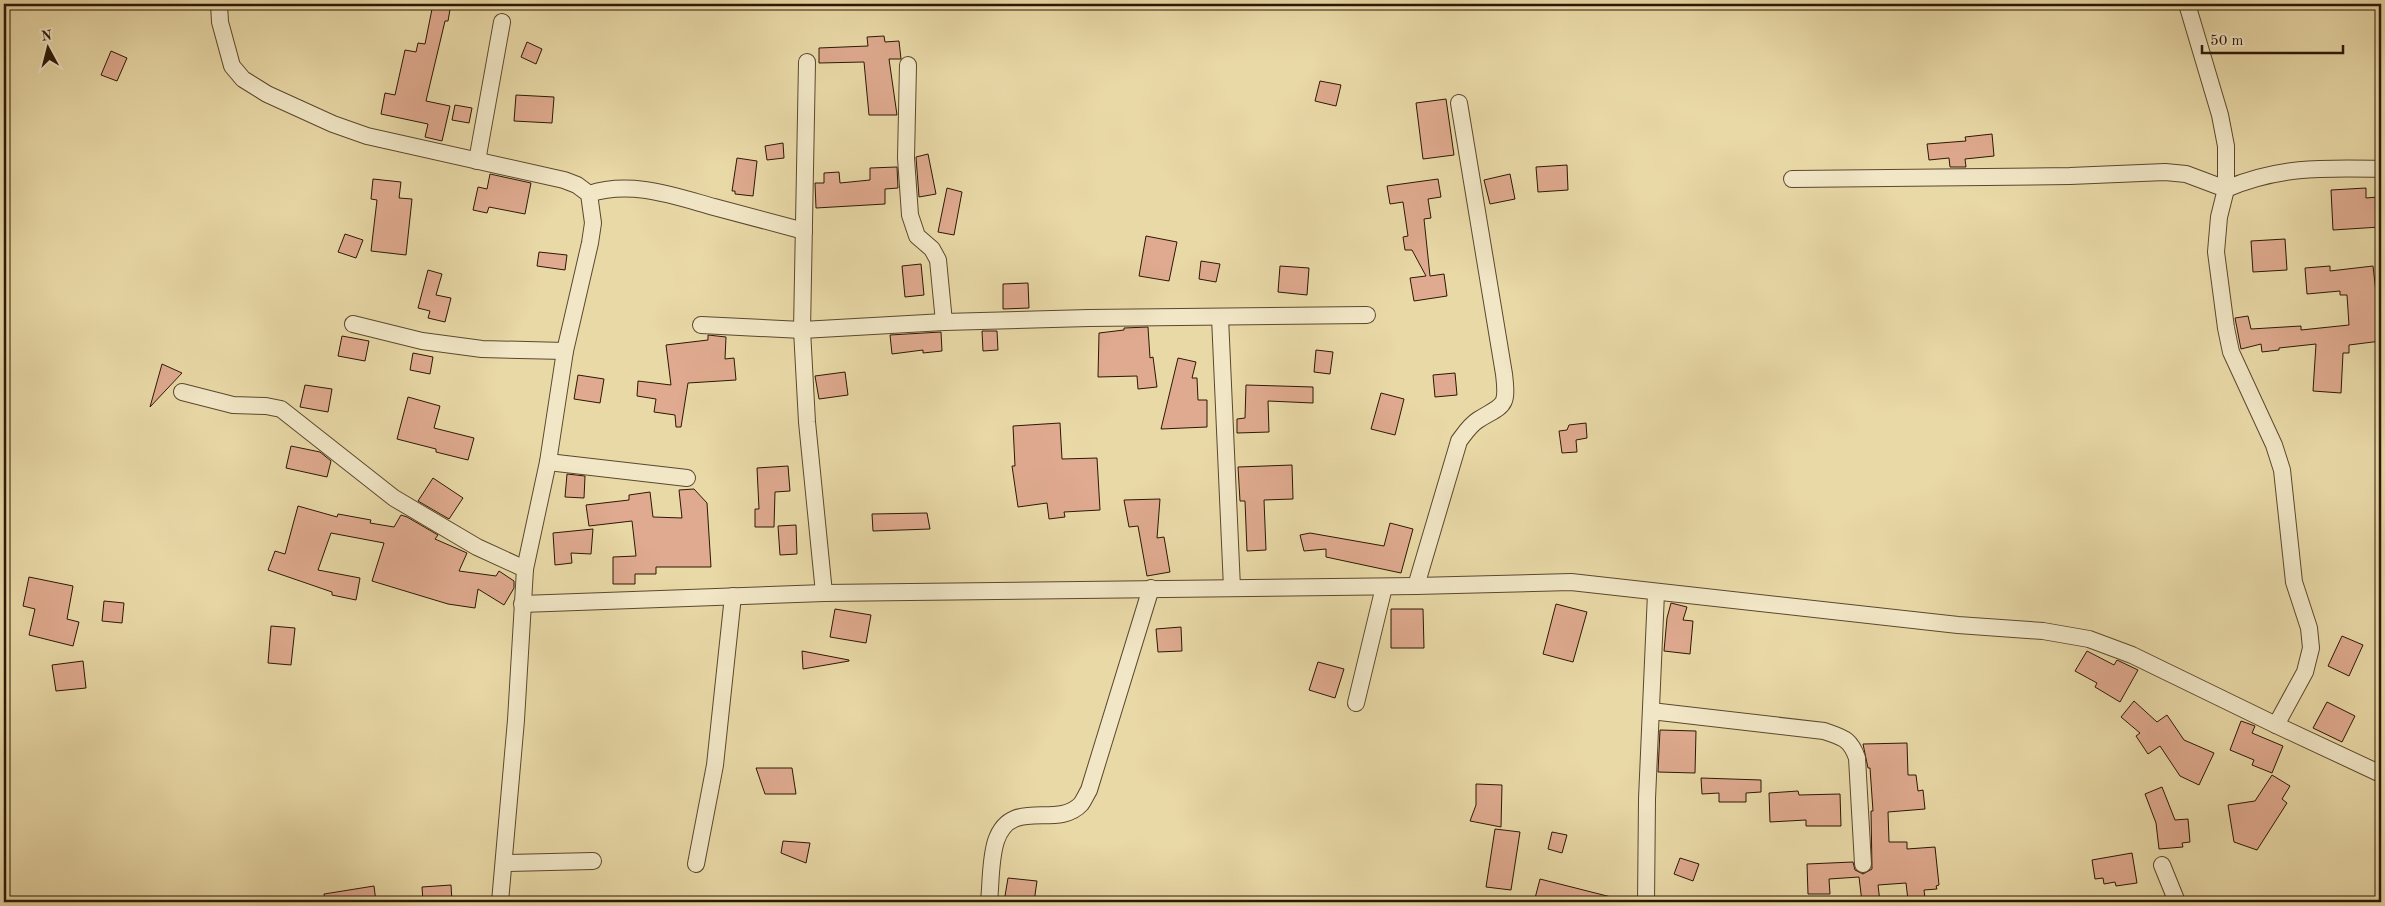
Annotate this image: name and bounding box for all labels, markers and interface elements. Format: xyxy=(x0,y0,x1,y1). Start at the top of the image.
north arrow xyxy=(22,22,72,72)
scale bar xyxy=(2202,22,2344,54)
text: N xyxy=(40,28,53,44)
text: 50 m xyxy=(2210,34,2244,49)

